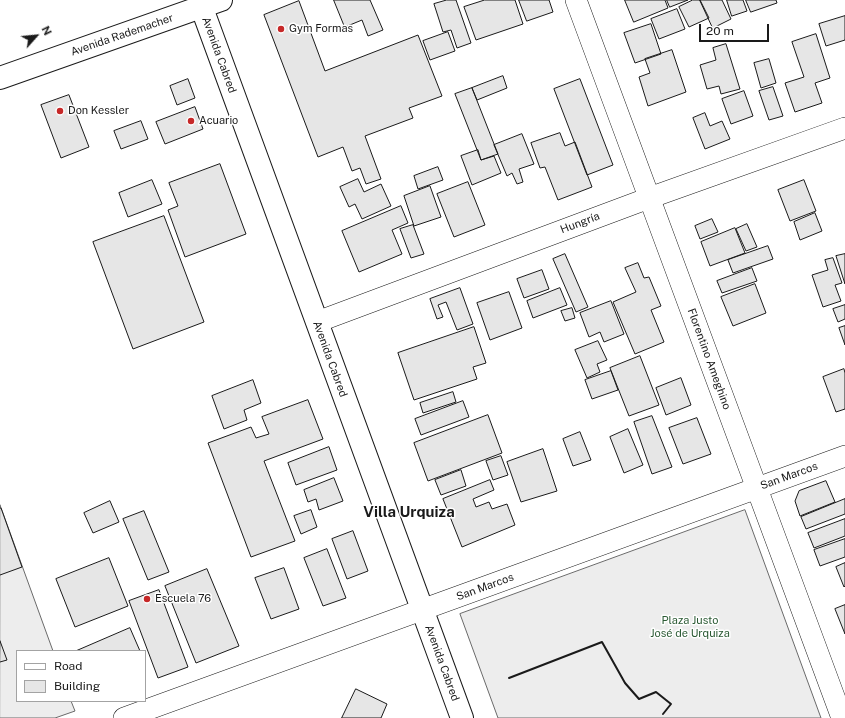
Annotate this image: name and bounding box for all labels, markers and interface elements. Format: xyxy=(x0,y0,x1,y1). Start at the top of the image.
street label: Avenida Rademacher xyxy=(69,11,175,59)
street label: Avenida Cabred xyxy=(199,15,239,95)
north arrow xyxy=(16,16,56,56)
scale bar xyxy=(701,16,771,42)
place label: Gym Formas xyxy=(289,22,353,36)
text: N xyxy=(39,24,54,37)
marker: Gym Formas xyxy=(276,24,286,34)
text: 20 m xyxy=(706,24,734,38)
place label: Don Kessler xyxy=(68,104,129,118)
marker: Don Kessler xyxy=(55,106,65,116)
place label: Acuario xyxy=(199,114,238,128)
marker: Acuario xyxy=(186,116,196,126)
street label: Hungría xyxy=(558,209,602,237)
street label: Florentino Ameghino xyxy=(685,307,733,411)
street label: Avenida Cabred xyxy=(310,319,350,399)
street label: San Marcos xyxy=(758,460,820,492)
district label: Villa Urquiza xyxy=(363,503,455,521)
street label: San Marcos xyxy=(454,571,516,603)
place label: Escuela 76 xyxy=(155,592,211,606)
marker: Escuela 76 xyxy=(142,594,152,604)
park label: Plaza Justo José de Urquiza xyxy=(650,614,730,640)
street label: Avenida Cabred xyxy=(422,623,462,703)
legend xyxy=(16,650,146,702)
text: Road xyxy=(54,659,82,673)
text: Building xyxy=(54,679,100,693)

